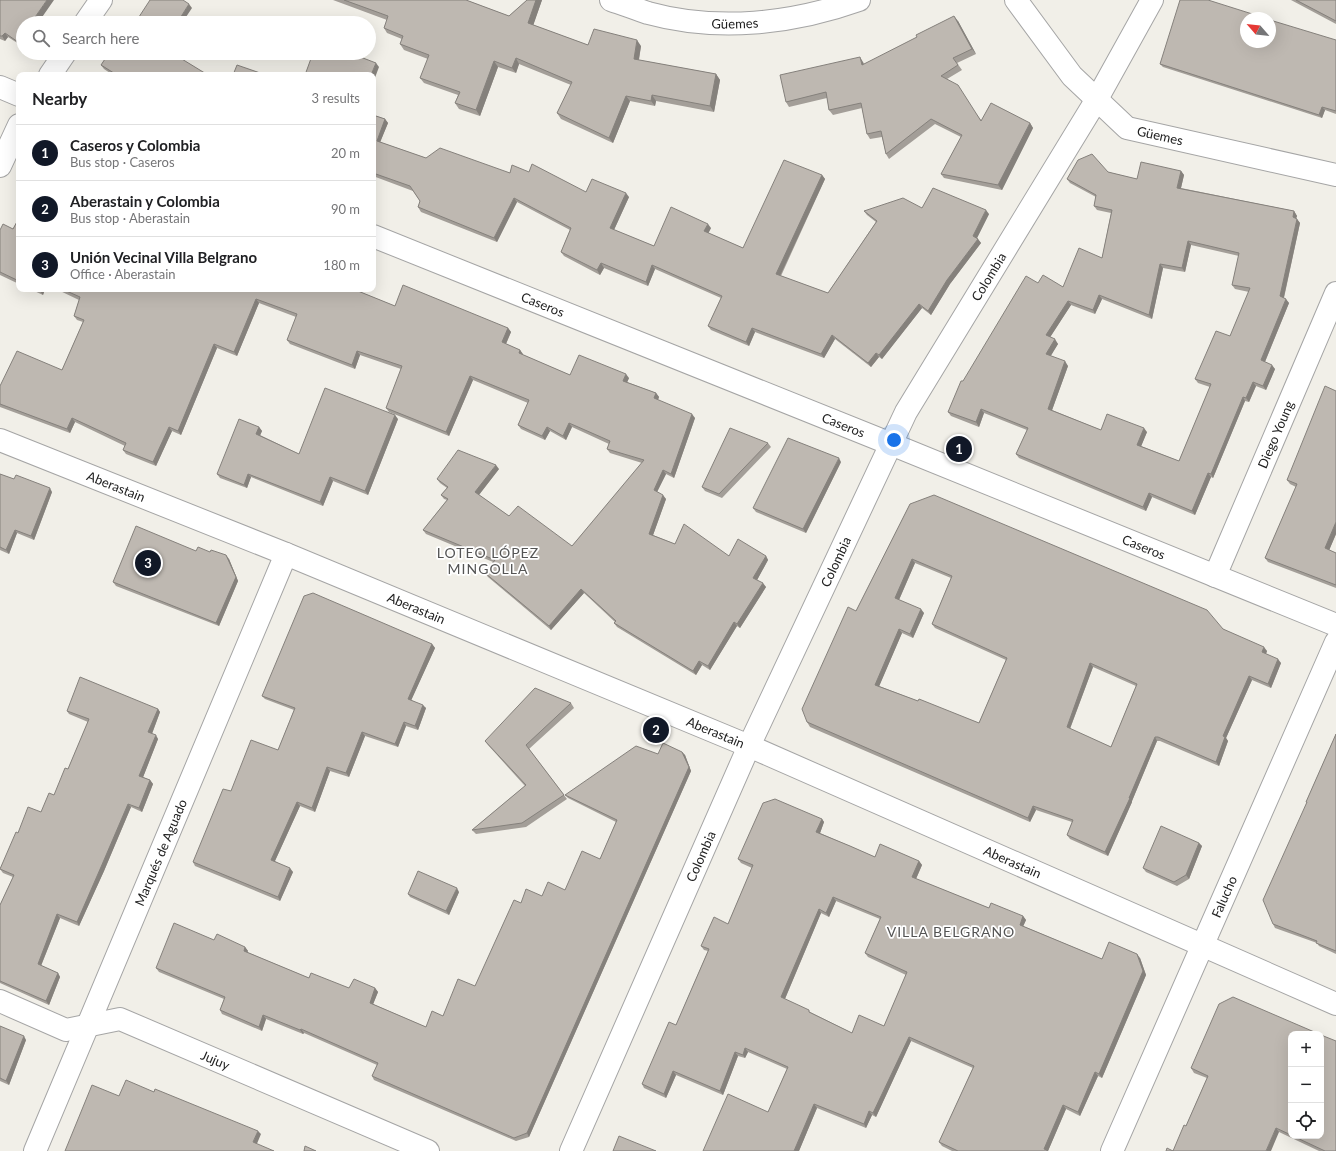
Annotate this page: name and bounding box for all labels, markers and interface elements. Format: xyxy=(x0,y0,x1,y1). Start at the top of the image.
north arrow xyxy=(1240,12,1276,48)
street label: Güemes xyxy=(711,14,759,32)
search box xyxy=(16,16,376,60)
icon: search xyxy=(30,27,52,49)
text: Search here xyxy=(62,29,139,47)
text: Nearby xyxy=(32,88,87,109)
text: 3 results xyxy=(312,90,360,106)
street label: Güemes xyxy=(1136,123,1185,148)
text: Caseros y Colombia xyxy=(70,136,200,154)
text: 1 xyxy=(41,145,49,161)
text: 20 m xyxy=(331,145,360,161)
text: Bus stop · Caseros xyxy=(70,154,175,170)
text: Aberastain y Colombia xyxy=(70,192,220,210)
text: 2 xyxy=(41,201,49,217)
text: 90 m xyxy=(331,201,360,217)
text: Bus stop · Aberastain xyxy=(70,210,190,226)
text: Unión Vecinal Villa Belgrano xyxy=(70,248,257,266)
street label: Colombia xyxy=(968,249,1009,304)
text: 3 xyxy=(41,257,49,273)
text: 180 m xyxy=(323,257,360,273)
text: Office · Aberastain xyxy=(70,266,176,282)
street label: Caseros xyxy=(519,288,567,320)
street label: Diego Young xyxy=(1254,398,1297,471)
street label: Caseros xyxy=(820,409,868,441)
your location xyxy=(884,430,904,450)
pin: 1 xyxy=(946,434,972,464)
street label: Aberastain xyxy=(85,468,148,505)
street label: Caseros xyxy=(1120,531,1168,563)
street label: Colombia xyxy=(817,534,854,590)
district label: LOTEO LÓPEZ MINGOLLA xyxy=(437,544,539,577)
pin: 3 xyxy=(135,548,161,578)
street label: Aberastain xyxy=(385,589,448,627)
street label: Aberastain xyxy=(684,713,747,751)
pin: 2 xyxy=(643,715,669,745)
street label: Marqués de Aguado xyxy=(131,797,190,908)
street label: Colombia xyxy=(682,828,719,884)
street label: Aberastain xyxy=(981,842,1044,881)
street label: Falucho xyxy=(1208,873,1240,920)
district label: VILLA BELGRANO xyxy=(887,923,1015,940)
map controls xyxy=(1288,1031,1324,1139)
button: + xyxy=(1288,1031,1324,1067)
street label: Jujuy xyxy=(199,1047,232,1073)
button: − xyxy=(1288,1067,1324,1103)
button: locate xyxy=(1288,1103,1324,1139)

